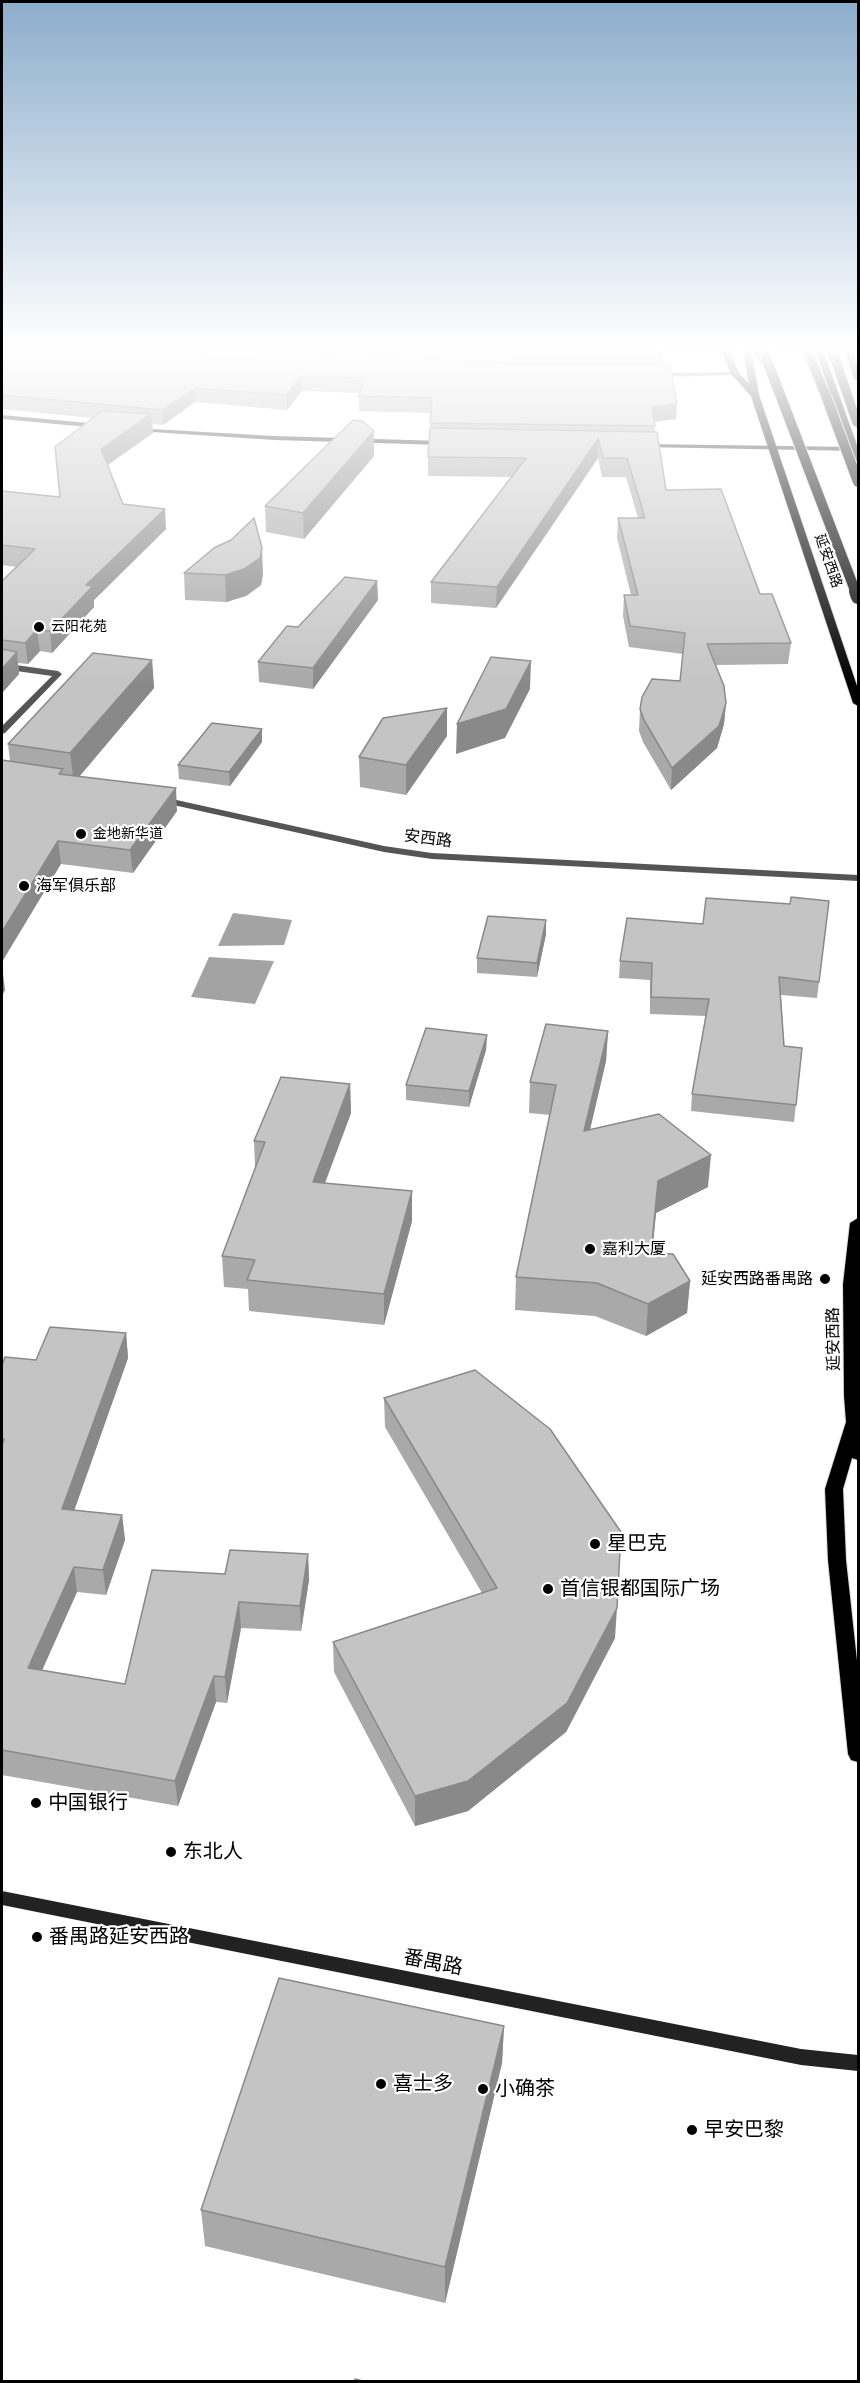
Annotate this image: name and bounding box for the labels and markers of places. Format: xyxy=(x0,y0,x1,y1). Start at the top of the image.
place label: 云阳花苑 xyxy=(51,619,107,635)
marker: 云阳花苑 xyxy=(32,620,46,634)
place label: 金地新华道 xyxy=(93,826,163,842)
marker: 金地新华道 xyxy=(74,827,88,841)
place label: 海军俱乐部 xyxy=(36,876,116,896)
marker: 海军俱乐部 xyxy=(17,879,31,893)
place label: 嘉利大厦 xyxy=(602,1239,666,1259)
marker: 嘉利大厦 xyxy=(583,1242,597,1256)
place label: 延安西路番禺路 xyxy=(701,1269,813,1289)
marker: 延安西路番禺路 xyxy=(818,1272,832,1286)
place label: 星巴克 xyxy=(607,1532,667,1556)
marker: 星巴克 xyxy=(588,1537,602,1551)
place label: 首信银都国际广场 xyxy=(560,1577,720,1601)
marker: 首信银都国际广场 xyxy=(541,1582,555,1596)
place label: 中国银行 xyxy=(48,1791,128,1815)
marker: 中国银行 xyxy=(29,1796,43,1810)
place label: 东北人 xyxy=(183,1840,243,1864)
marker: 东北人 xyxy=(164,1845,178,1859)
place label: 番禺路延安西路 xyxy=(49,1925,189,1949)
marker: 番禺路延安西路 xyxy=(30,1930,44,1944)
place label: 喜士多 xyxy=(393,2072,453,2096)
marker: 喜士多 xyxy=(374,2077,388,2091)
place label: 小确茶 xyxy=(495,2077,555,2101)
marker: 小确茶 xyxy=(476,2082,490,2096)
place label: 早安巴黎 xyxy=(704,2118,784,2142)
marker: 早安巴黎 xyxy=(685,2123,699,2137)

